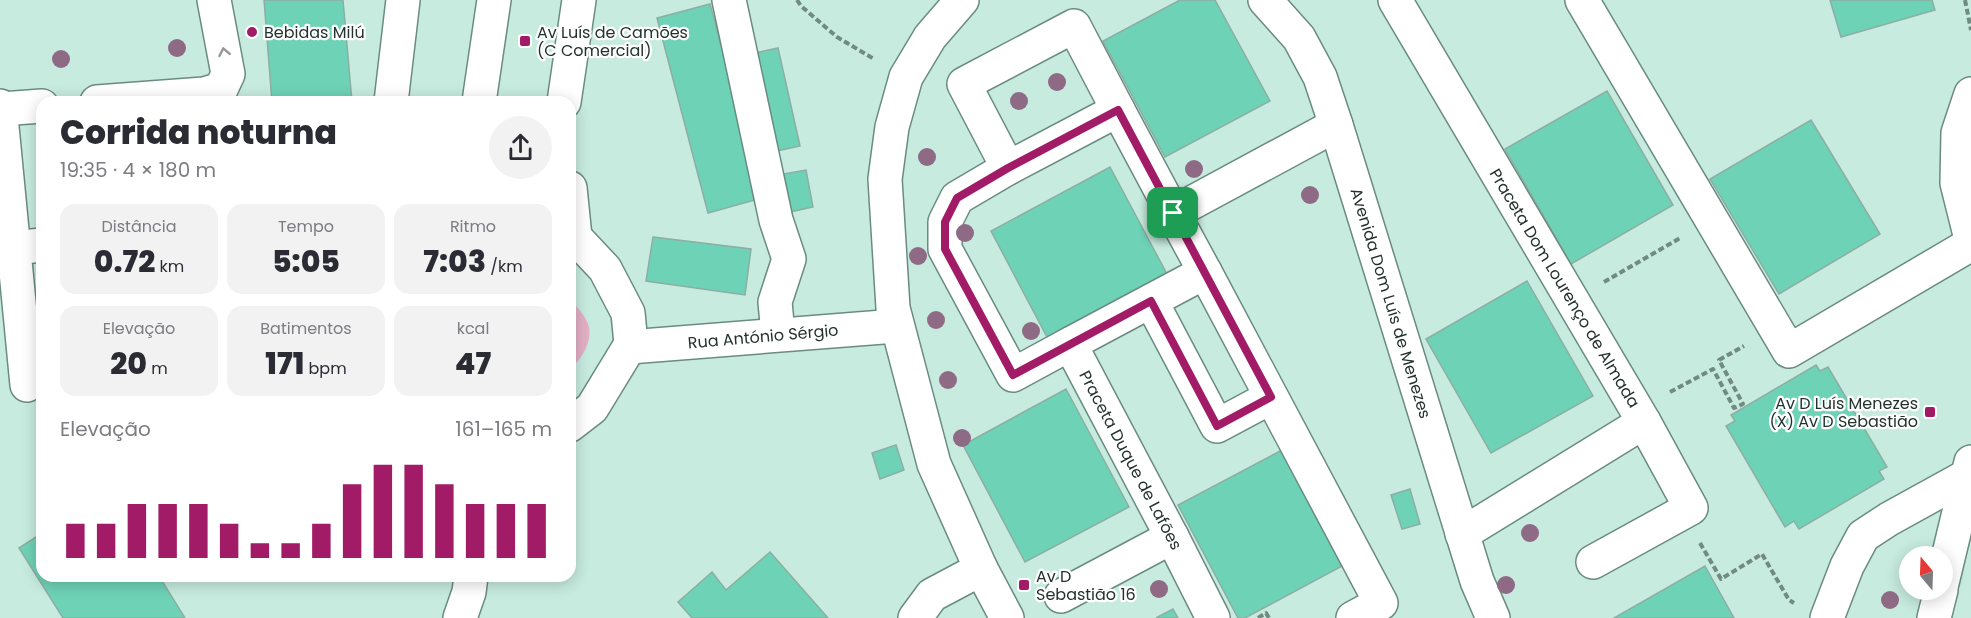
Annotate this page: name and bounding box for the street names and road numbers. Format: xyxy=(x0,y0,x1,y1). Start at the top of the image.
street label: Praceta Dom Lourenço de Almada xyxy=(1484,164,1645,412)
street label: Avenida Dom Luís de Menezes xyxy=(1344,185,1437,421)
street label: Rua António Sérgio xyxy=(687,318,839,355)
street label: Praceta Duque de Lafões xyxy=(1073,367,1188,554)

